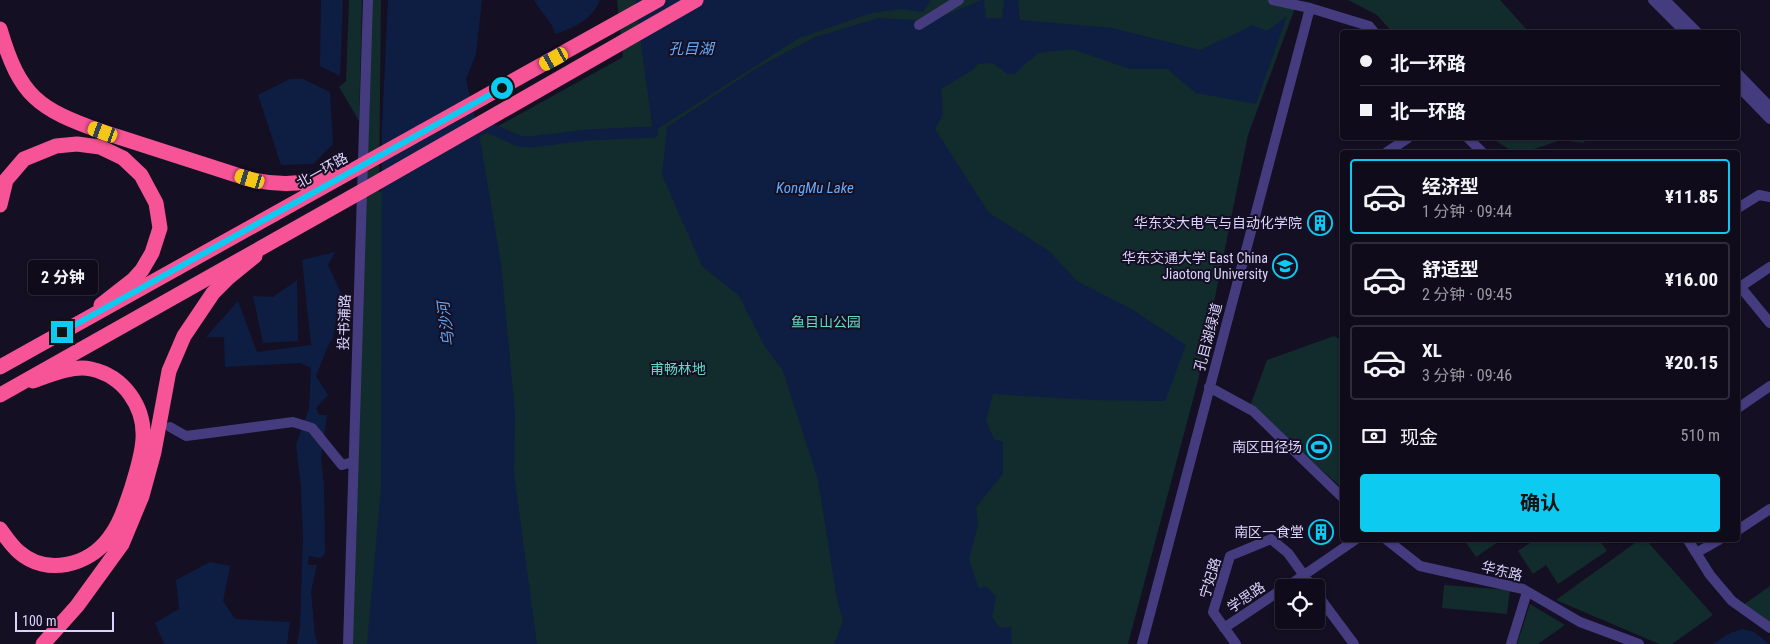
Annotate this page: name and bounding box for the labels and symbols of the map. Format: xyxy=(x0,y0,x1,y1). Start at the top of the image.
water label: 孔目湖 xyxy=(668,40,715,58)
car xyxy=(537,45,570,73)
route start xyxy=(491,77,513,99)
car xyxy=(86,120,119,144)
street label: 北一环路 xyxy=(294,149,350,191)
car xyxy=(233,167,266,191)
water label: KongMu Lake xyxy=(776,179,854,197)
building icon: 华东交大电气与自动化学院 xyxy=(1307,210,1333,236)
place label: 华东交大电气与自动化学院 xyxy=(1134,215,1302,231)
place label: 华东交通大学 East China Jiaotong University xyxy=(1122,250,1268,282)
school or university icon: 华东交通大学 East China Jiaotong University xyxy=(1272,253,1298,279)
callout: 2 分钟 xyxy=(27,260,97,294)
street label: 投书浦路 xyxy=(335,294,353,350)
water label: 乌沙河 xyxy=(434,298,458,347)
street label: 孔目湖绿道 xyxy=(1191,301,1225,373)
park label: 鱼目山公园 xyxy=(791,314,861,330)
route end xyxy=(51,321,73,343)
park label: 甫畅林地 xyxy=(650,361,706,377)
sports icon: 南区田径场 xyxy=(1306,434,1332,460)
place label: 南区田径场 xyxy=(1232,439,1302,455)
building icon: 南区一食堂 xyxy=(1308,519,1334,545)
place label: 南区一食堂 xyxy=(1234,524,1304,540)
street label: 宁妃路 xyxy=(1196,556,1224,600)
street label: 华东路 xyxy=(1480,558,1524,584)
street label: 学思路 xyxy=(1224,579,1268,615)
scale bar xyxy=(15,609,114,632)

